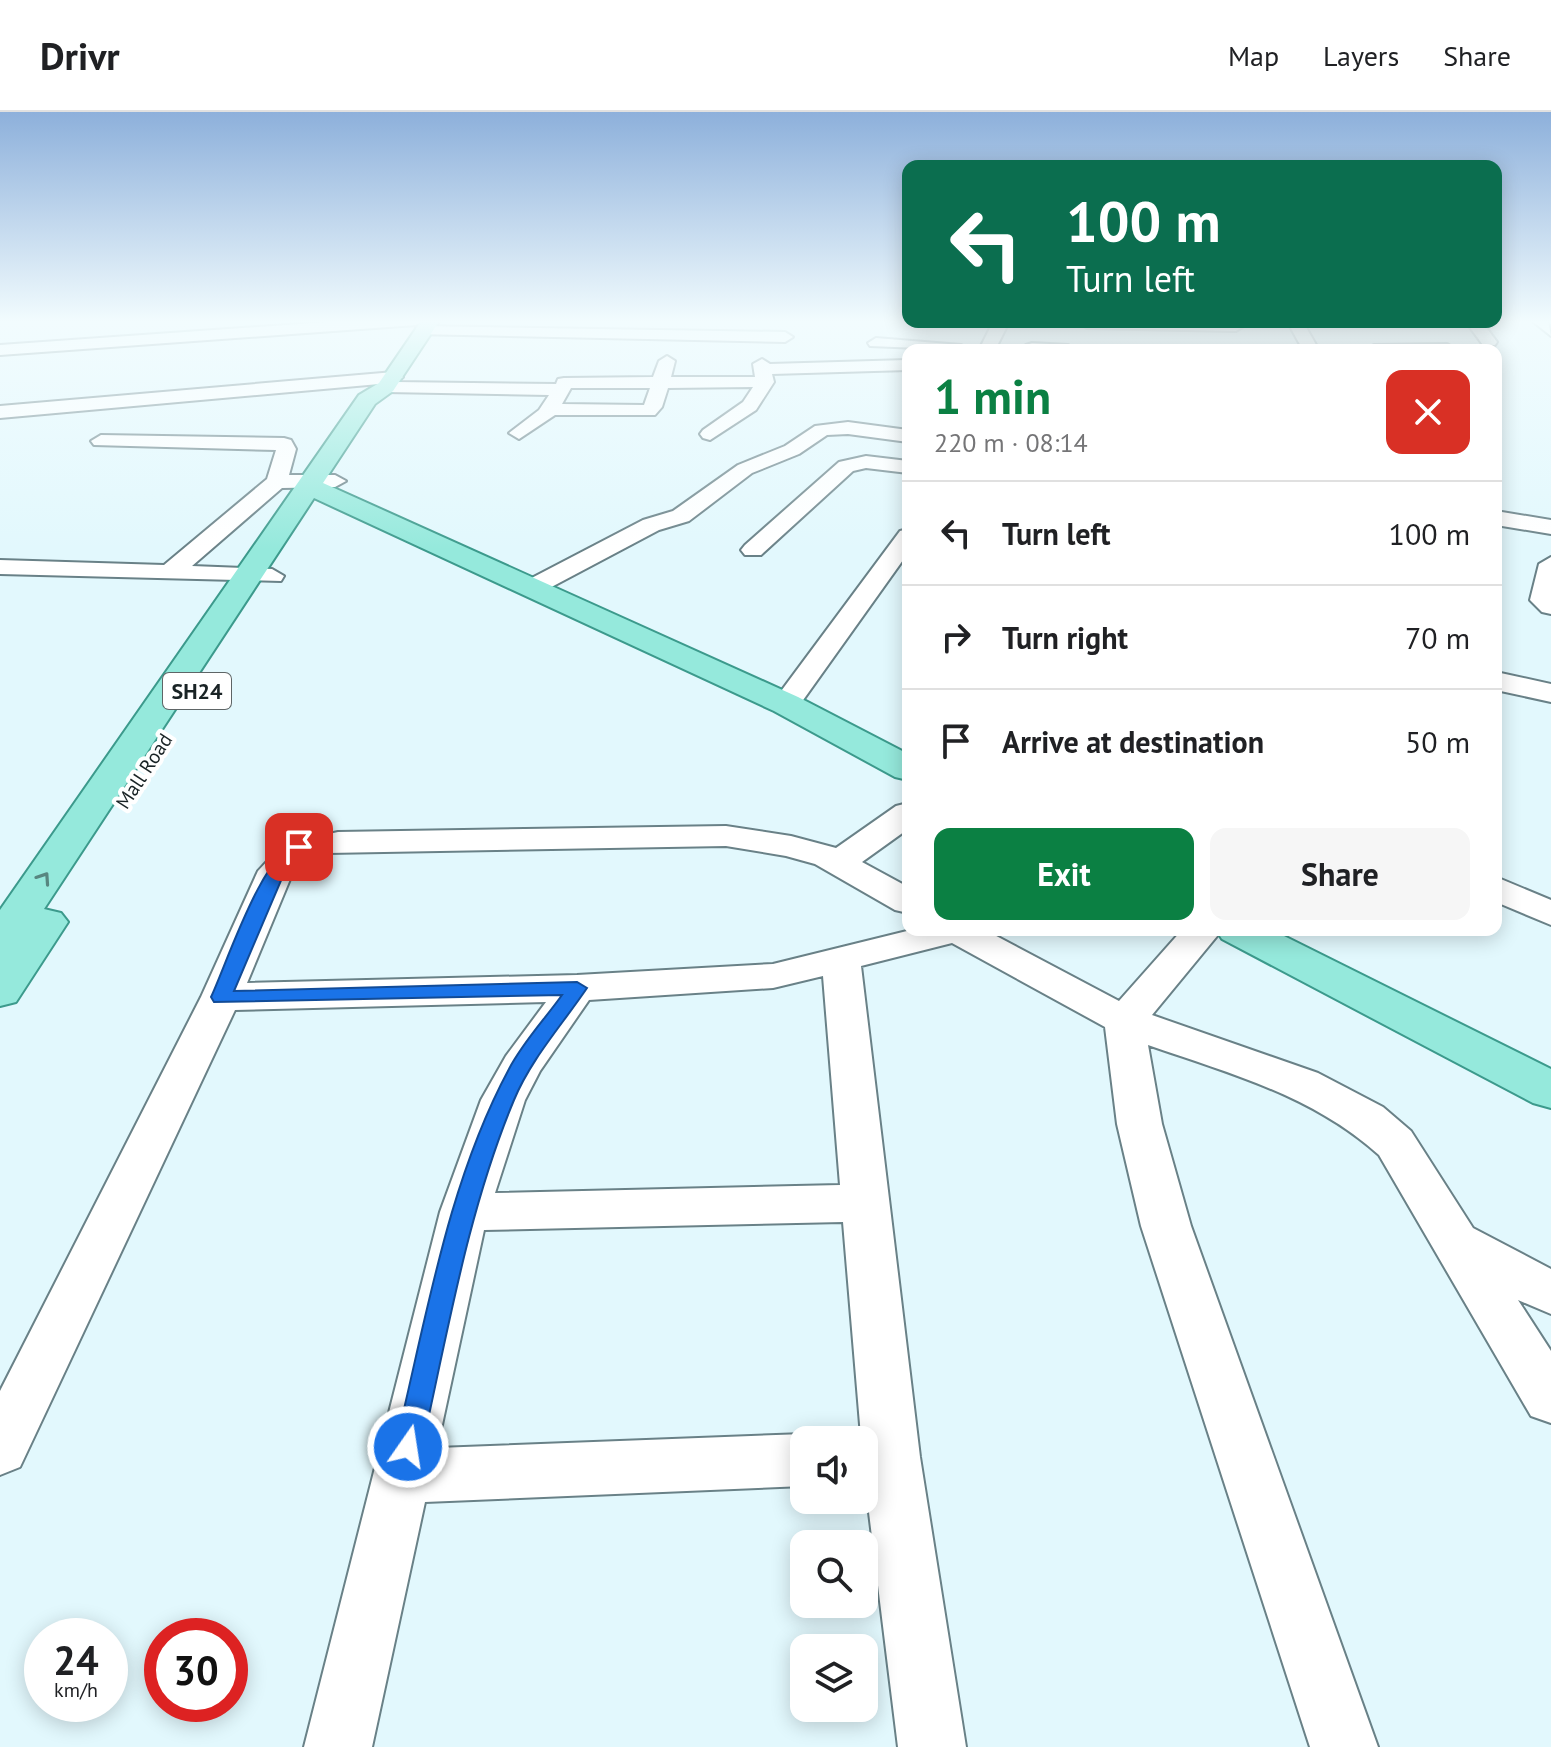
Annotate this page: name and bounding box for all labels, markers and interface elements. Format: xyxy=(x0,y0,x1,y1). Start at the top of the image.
text: Drivr xyxy=(40,31,120,80)
text: Map xyxy=(1228,37,1279,74)
text: Layers xyxy=(1323,37,1399,74)
text: Share xyxy=(1443,37,1511,74)
text: 100 m xyxy=(1066,185,1221,257)
icon: left xyxy=(934,192,1038,296)
text: Turn left xyxy=(1066,255,1195,302)
text: 1 min xyxy=(934,365,1051,427)
button: close xyxy=(1386,370,1470,454)
text: 220 m · 08:14 xyxy=(934,426,1088,459)
icon: left xyxy=(934,511,978,555)
text: Turn left xyxy=(1002,514,1110,553)
text: 100 m xyxy=(1389,514,1470,553)
icon: right xyxy=(934,615,978,659)
text: Turn right xyxy=(1002,618,1128,657)
text: 70 m xyxy=(1405,618,1470,657)
road number: SH24 xyxy=(163,673,231,709)
icon: arrive xyxy=(934,719,978,763)
text: Arrive at destination xyxy=(1002,722,1264,761)
text: 50 m xyxy=(1405,722,1470,761)
street label: Mall Road xyxy=(110,728,178,814)
pin xyxy=(265,813,333,881)
icon: arrive xyxy=(277,825,321,869)
button: Exit xyxy=(934,828,1194,920)
button: Share xyxy=(1210,828,1470,920)
one-way arrow xyxy=(34,872,49,887)
position arrow xyxy=(366,1405,450,1489)
map controls xyxy=(790,1426,878,1722)
button: sound xyxy=(790,1426,878,1514)
button: search xyxy=(790,1530,878,1618)
speed limit sign: 30 xyxy=(144,1618,248,1722)
text: 24 xyxy=(53,1634,99,1686)
button: layers xyxy=(790,1634,878,1722)
text: km/h xyxy=(54,1677,98,1703)

